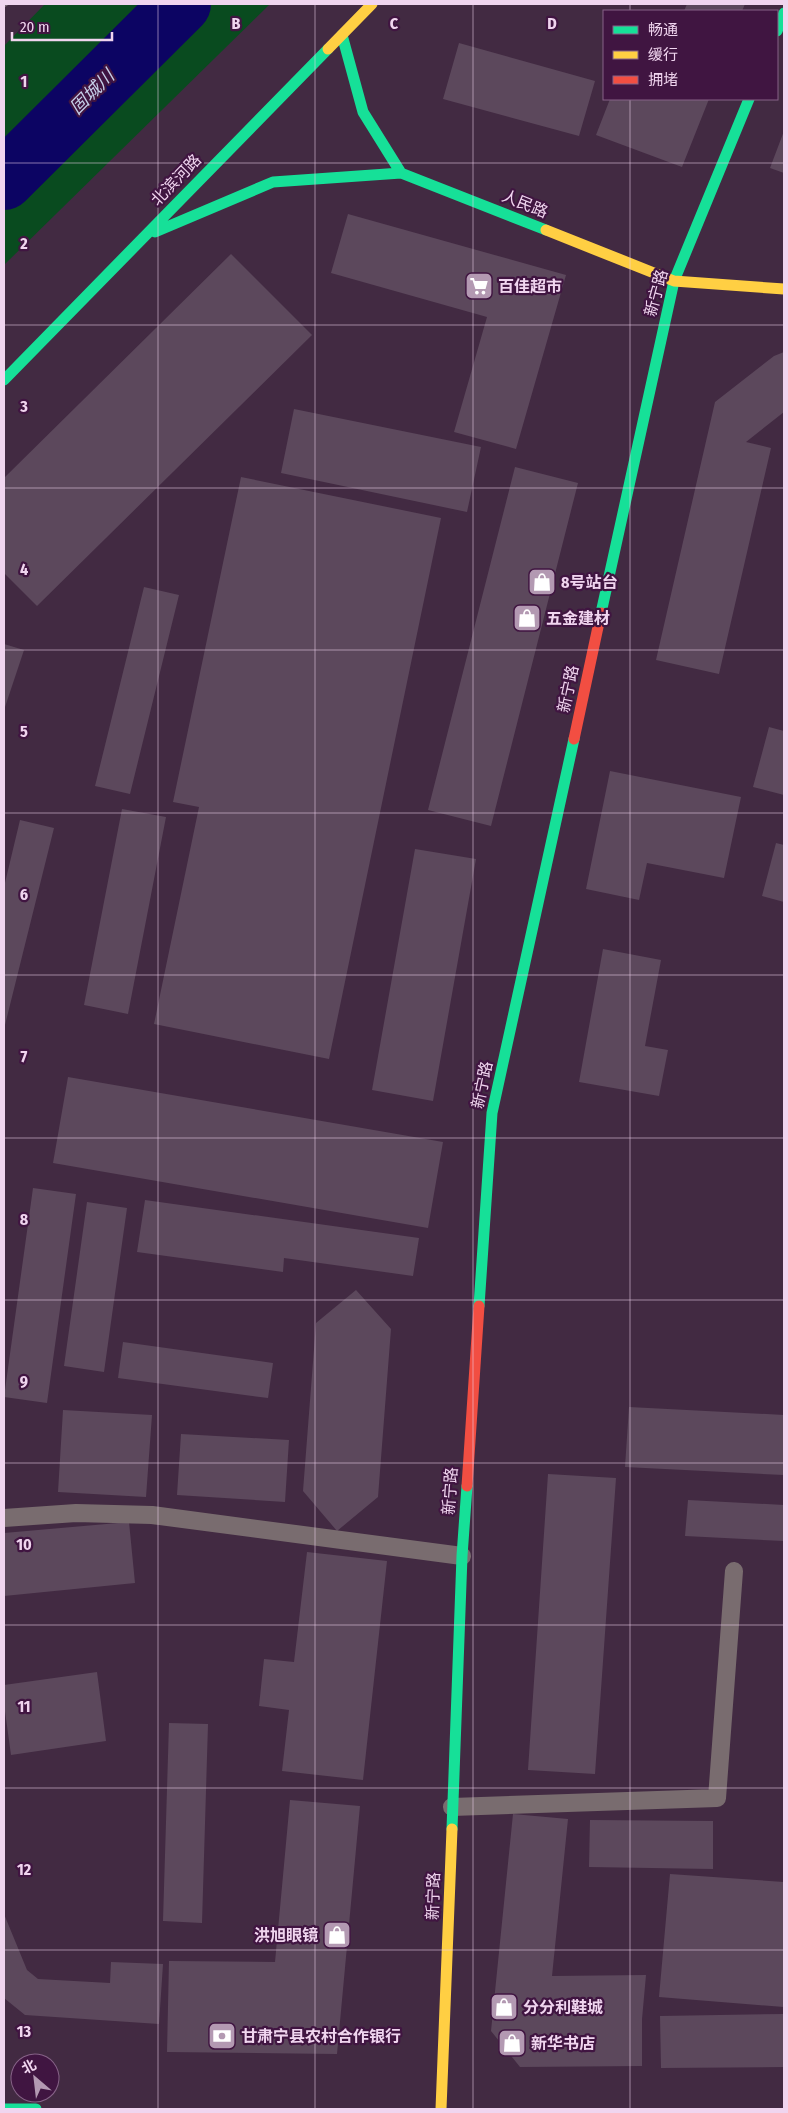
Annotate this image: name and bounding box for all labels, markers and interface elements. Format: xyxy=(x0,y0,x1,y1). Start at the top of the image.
scale bar xyxy=(12,10,112,42)
legend xyxy=(603,10,778,100)
text: B xyxy=(232,14,241,33)
text: C xyxy=(390,14,399,33)
text: D xyxy=(547,14,557,33)
text: 20 m xyxy=(20,18,50,36)
text: 畅通 xyxy=(648,21,678,39)
text: 缓行 xyxy=(648,46,678,64)
water label: 固城川 xyxy=(65,64,120,119)
text: 拥堵 xyxy=(648,71,678,89)
text: 1 xyxy=(21,72,27,91)
street label: 北滨河路 xyxy=(147,150,205,210)
street label: 人民路 xyxy=(499,186,551,222)
text: 2 xyxy=(19,234,28,253)
street label: 新宁路 xyxy=(641,267,671,319)
supermarket icon: 百佳超市 xyxy=(464,271,494,301)
place label: 百佳超市 xyxy=(498,277,562,296)
text: 3 xyxy=(19,397,28,416)
text: 4 xyxy=(20,560,28,579)
shop icon: 8号站台 xyxy=(527,567,557,597)
place label: 8号站台 xyxy=(561,573,617,592)
shop icon: 五金建材 xyxy=(512,603,542,633)
place label: 五金建材 xyxy=(546,609,610,628)
street label: 新宁路 xyxy=(554,664,582,714)
text: 5 xyxy=(20,722,28,741)
text: 6 xyxy=(20,885,28,904)
text: 7 xyxy=(21,1047,28,1066)
street label: 新宁路 xyxy=(468,1060,496,1110)
text: 8 xyxy=(20,1210,29,1229)
text: 9 xyxy=(20,1372,28,1391)
street label: 新宁路 xyxy=(439,1466,461,1516)
text: 10 xyxy=(16,1535,32,1554)
text: 11 xyxy=(17,1697,31,1716)
text: 12 xyxy=(17,1860,32,1879)
street label: 新宁路 xyxy=(423,1872,443,1920)
shop icon: 洪旭眼镜 xyxy=(322,1920,352,1950)
place label: 洪旭眼镜 xyxy=(254,1926,318,1945)
shop icon: 分分利鞋城 xyxy=(489,1992,519,2022)
place label: 分分利鞋城 xyxy=(523,1998,603,2017)
bank icon: 甘肃宁县农村合作银行 xyxy=(207,2021,237,2051)
text: 13 xyxy=(17,2022,32,2041)
place label: 甘肃宁县农村合作银行 xyxy=(241,2027,401,2046)
shop icon: 新华书店 xyxy=(497,2028,527,2058)
place label: 新华书店 xyxy=(531,2034,595,2053)
north arrow xyxy=(10,2053,60,2103)
text: 北 xyxy=(19,2056,39,2078)

